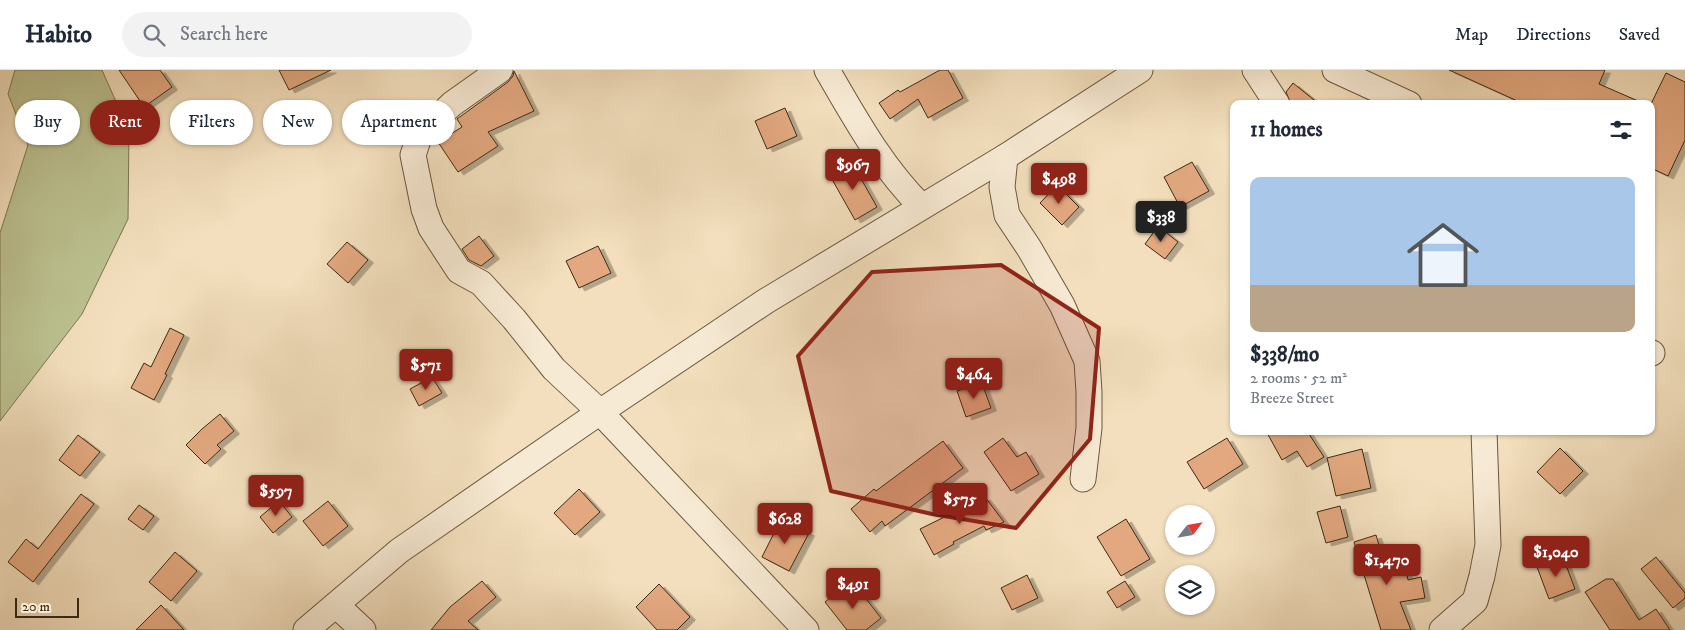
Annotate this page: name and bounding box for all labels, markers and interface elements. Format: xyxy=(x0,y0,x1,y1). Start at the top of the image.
search box xyxy=(122,12,472,57)
text: Habito xyxy=(25,20,92,50)
icon: search xyxy=(140,21,168,49)
text: Search here xyxy=(180,23,268,46)
text: Map xyxy=(1455,24,1488,46)
text: Directions xyxy=(1516,24,1591,46)
text: Saved xyxy=(1619,24,1660,46)
chip: Buy xyxy=(15,100,80,145)
chip: Rent xyxy=(90,100,160,145)
chip: Filters xyxy=(170,100,253,145)
chip: New xyxy=(263,100,332,145)
chip: Apartment xyxy=(342,100,455,145)
icon: filters xyxy=(1607,116,1635,144)
text: 11 homes xyxy=(1250,117,1323,143)
pin: $967 xyxy=(823,148,883,191)
text: $967 xyxy=(836,155,870,175)
pin: $498 xyxy=(1029,162,1089,205)
text: $498 xyxy=(1042,169,1076,189)
pin: $338 xyxy=(1131,200,1191,243)
text: $338 xyxy=(1147,207,1175,227)
icon: home xyxy=(1398,210,1488,300)
text: $338/mo xyxy=(1250,342,1319,368)
pin: $571 xyxy=(396,348,456,391)
text: $571 xyxy=(411,355,441,375)
pin: $464 xyxy=(944,358,1004,400)
text: $464 xyxy=(956,364,992,384)
text: 2 rooms · 52 m² xyxy=(1250,368,1347,388)
text: Breeze Street xyxy=(1250,388,1334,408)
pin: $597 xyxy=(246,474,306,517)
text: $597 xyxy=(259,481,293,501)
pin: $575 xyxy=(930,482,990,525)
text: $575 xyxy=(944,489,977,509)
pin: $628 xyxy=(755,502,815,545)
north arrow xyxy=(1165,505,1215,555)
map controls xyxy=(1165,505,1215,615)
text: $628 xyxy=(769,509,801,529)
pin: $1,040 xyxy=(1515,536,1597,578)
text: $1,040 xyxy=(1533,542,1579,562)
pin: $1,470 xyxy=(1346,544,1428,586)
text: $1,470 xyxy=(1365,550,1409,570)
button: layers xyxy=(1165,565,1215,615)
pin: $491 xyxy=(823,568,883,610)
text: $491 xyxy=(837,574,869,594)
scale bar xyxy=(15,595,79,618)
text: 20 m xyxy=(22,598,50,616)

